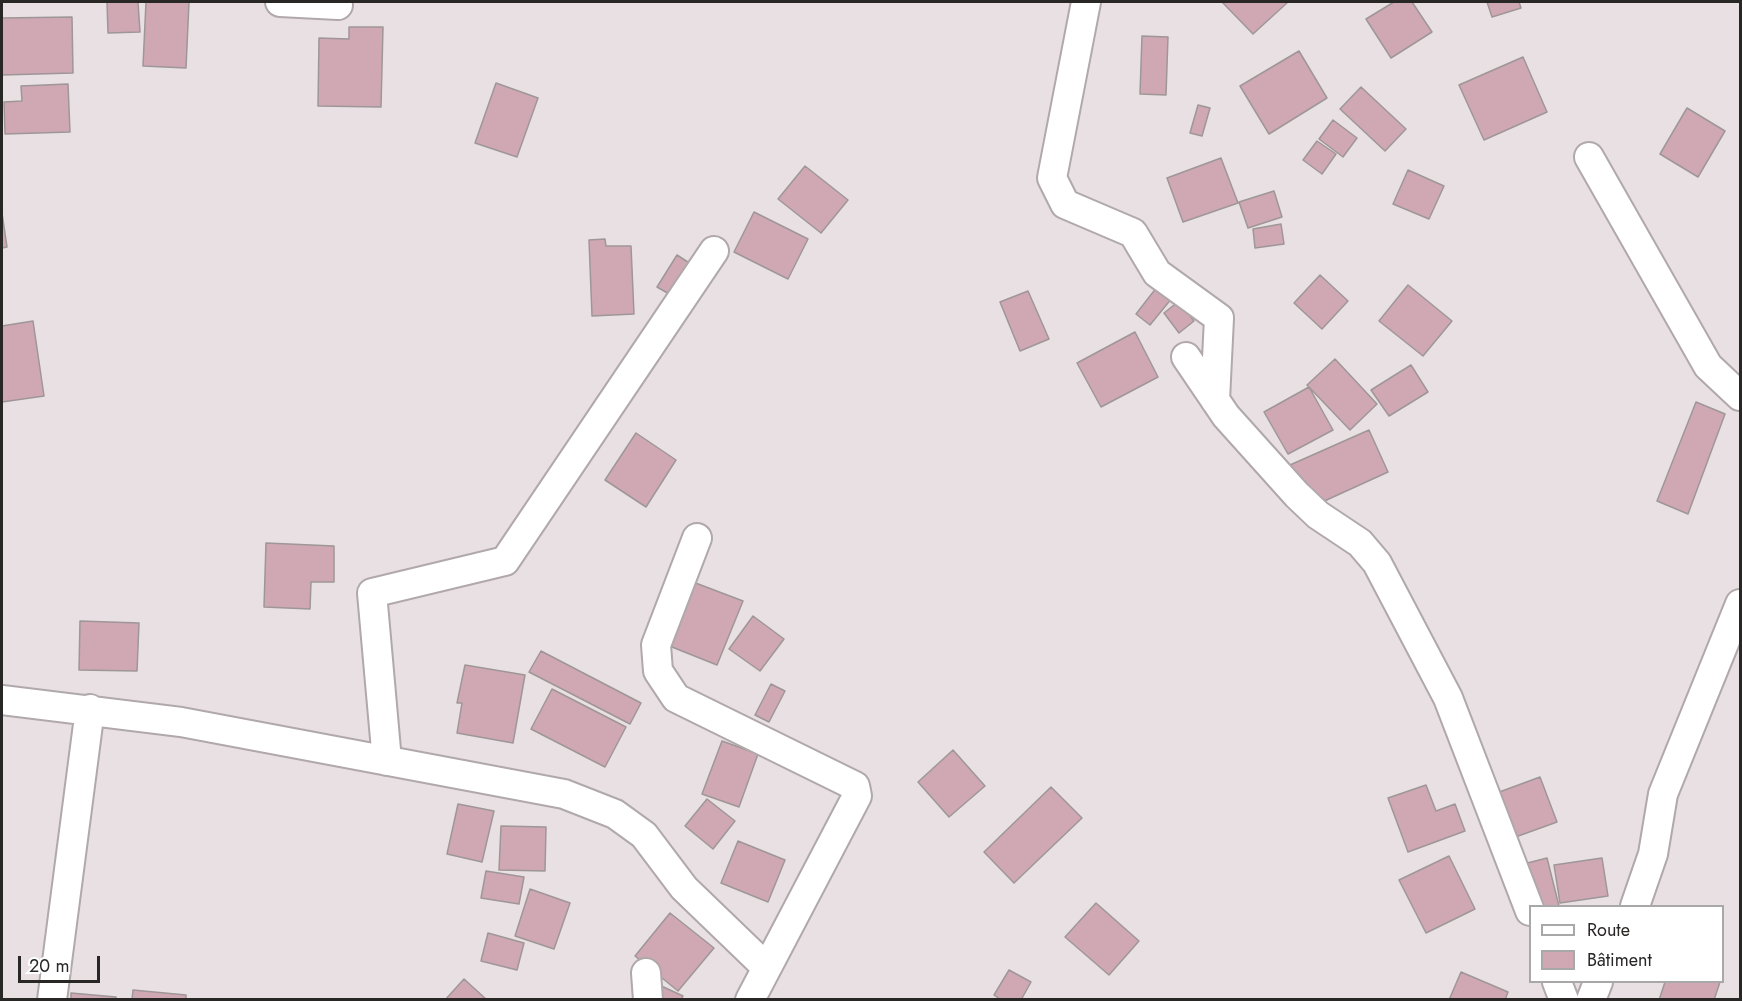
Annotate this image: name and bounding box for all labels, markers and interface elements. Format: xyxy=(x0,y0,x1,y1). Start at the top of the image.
legend xyxy=(1529,905,1724,983)
text: Route xyxy=(1587,917,1630,943)
scale bar xyxy=(21,944,104,982)
text: Bâtiment xyxy=(1587,947,1652,973)
text: 20 m xyxy=(29,953,69,979)

